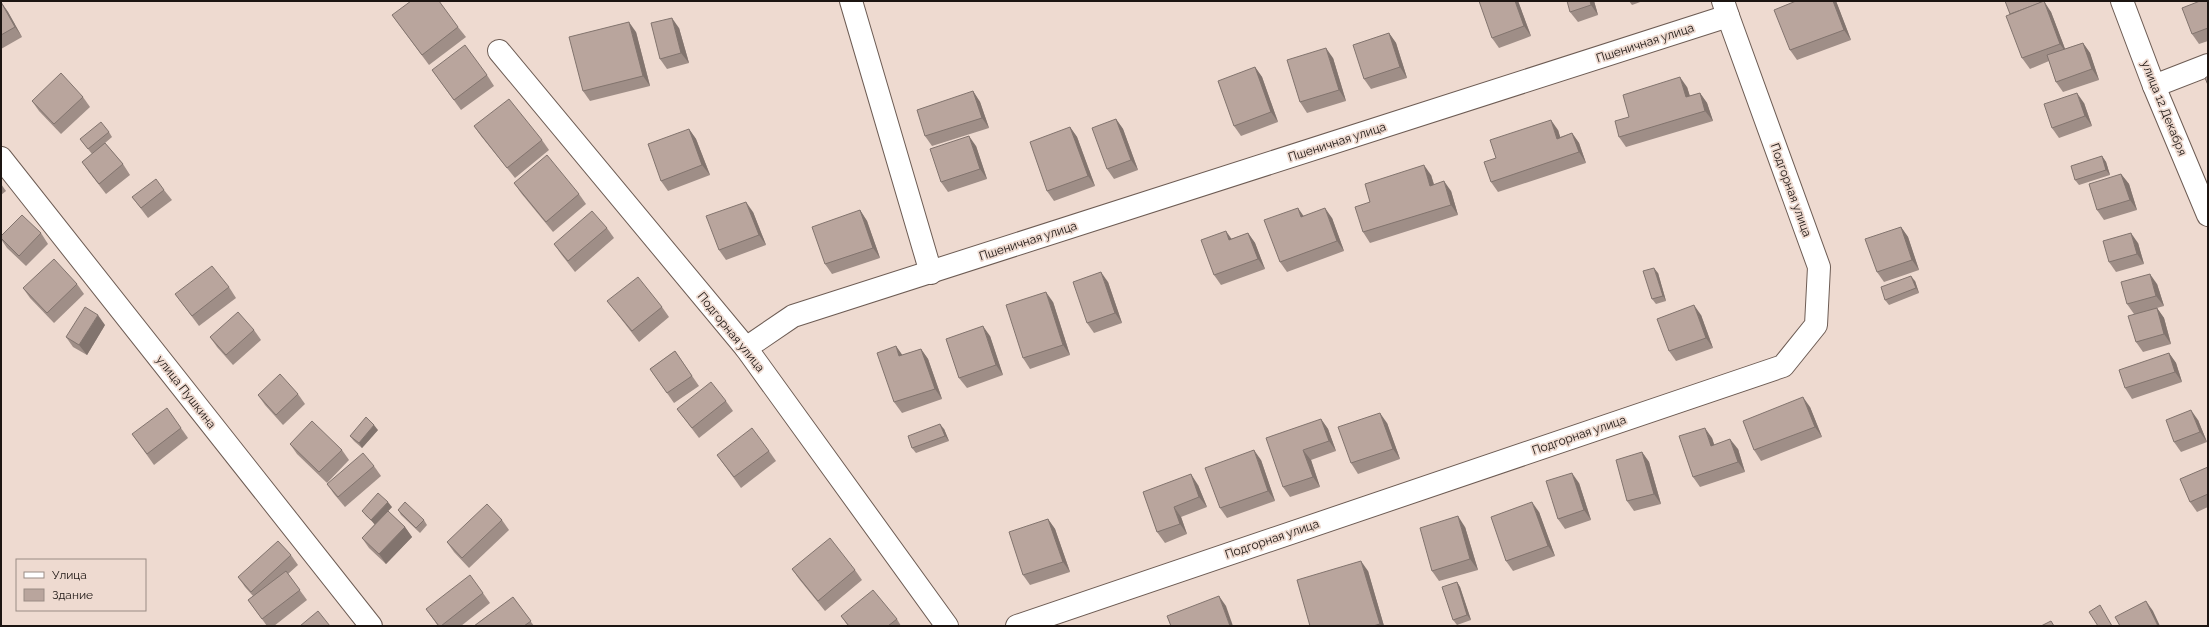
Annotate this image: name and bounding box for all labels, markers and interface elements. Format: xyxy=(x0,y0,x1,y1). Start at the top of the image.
street label: Пшеничная улица xyxy=(1594,21,1696,65)
street label: улица 12 Декабря xyxy=(2139,58,2189,158)
street label: Пшеничная улица xyxy=(1286,120,1388,164)
street label: Подгорная улица xyxy=(1768,141,1814,239)
street label: Пшеничная улица xyxy=(977,219,1079,263)
street label: Подгорная улица xyxy=(695,289,767,375)
street label: улица Пушкина xyxy=(153,353,219,431)
street label: Подгорная улица xyxy=(1530,412,1628,458)
street label: Подгорная улица xyxy=(1223,516,1321,562)
legend xyxy=(16,559,146,611)
text: Улица xyxy=(52,568,87,582)
text: Здание xyxy=(52,588,93,602)

